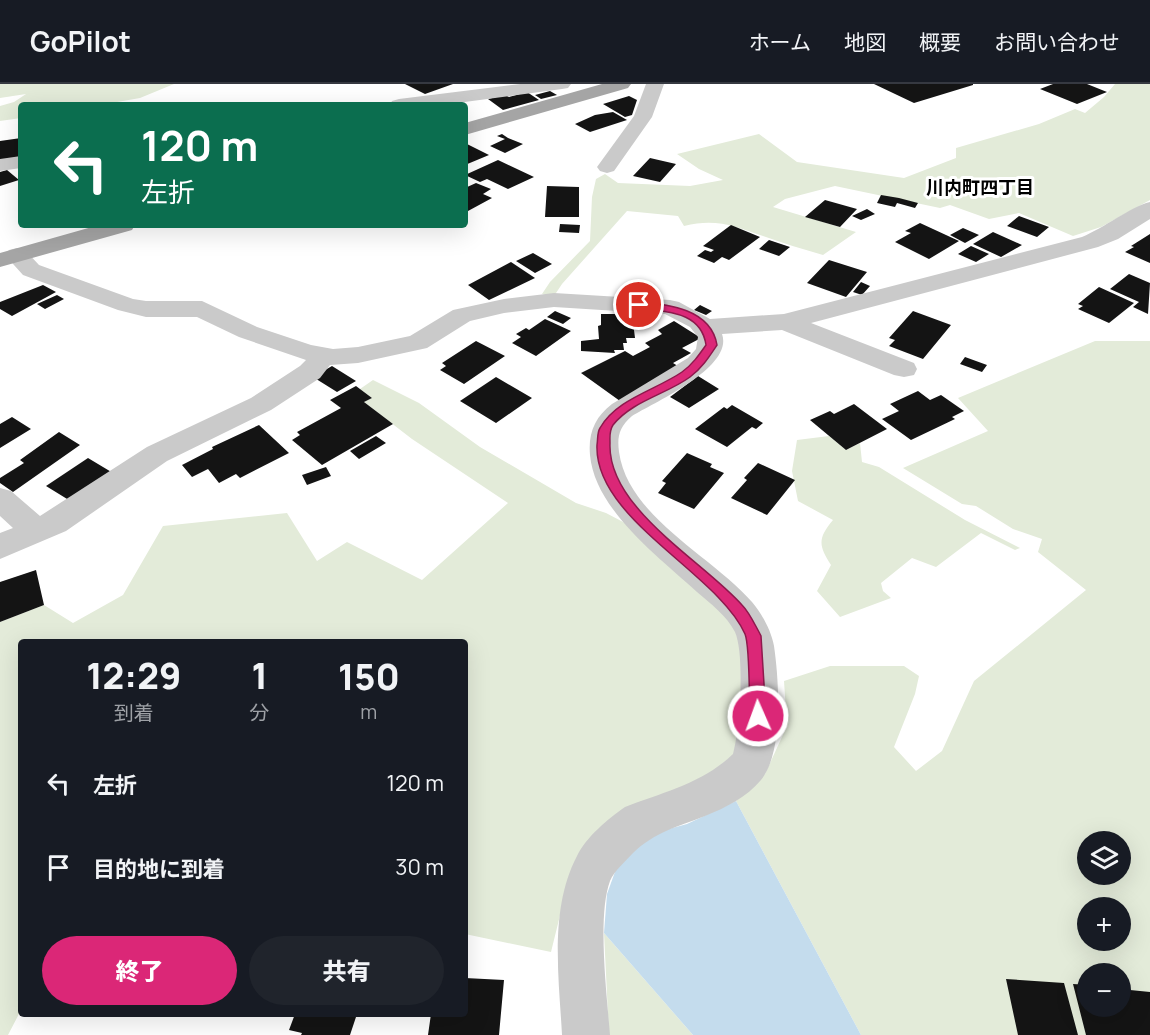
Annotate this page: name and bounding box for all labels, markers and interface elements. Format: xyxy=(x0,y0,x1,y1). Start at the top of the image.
text: GoPilot xyxy=(30,22,131,60)
text: ホーム xyxy=(749,28,811,56)
text: 地図 xyxy=(844,28,886,56)
text: 概要 xyxy=(919,28,961,56)
text: お問い合わせ xyxy=(994,28,1120,56)
text: 120 m xyxy=(141,116,258,174)
icon: left xyxy=(42,126,120,204)
text: 左折 xyxy=(141,173,195,210)
district label: 川内町四丁目 xyxy=(926,175,1034,199)
pin xyxy=(613,279,664,330)
icon: arrive xyxy=(622,288,655,321)
text: 12:29 xyxy=(86,651,181,700)
text: 1 xyxy=(251,651,268,700)
text: 150 xyxy=(338,652,400,701)
position arrow xyxy=(726,684,790,748)
text: m xyxy=(360,698,377,725)
text: 到着 xyxy=(114,699,154,726)
text: 分 xyxy=(250,699,270,726)
icon: left xyxy=(42,767,75,800)
text: 120 m xyxy=(386,768,444,798)
text: 左折 xyxy=(93,770,137,800)
map controls xyxy=(1077,831,1131,1017)
button: layers xyxy=(1077,831,1131,885)
icon: arrive xyxy=(42,851,75,884)
text: 30 m xyxy=(395,852,444,882)
text: 目的地に到着 xyxy=(93,854,225,884)
button: + xyxy=(1077,897,1131,951)
button: 終了 xyxy=(42,936,237,1005)
button: 共有 xyxy=(249,936,444,1005)
button: − xyxy=(1077,963,1131,1017)

